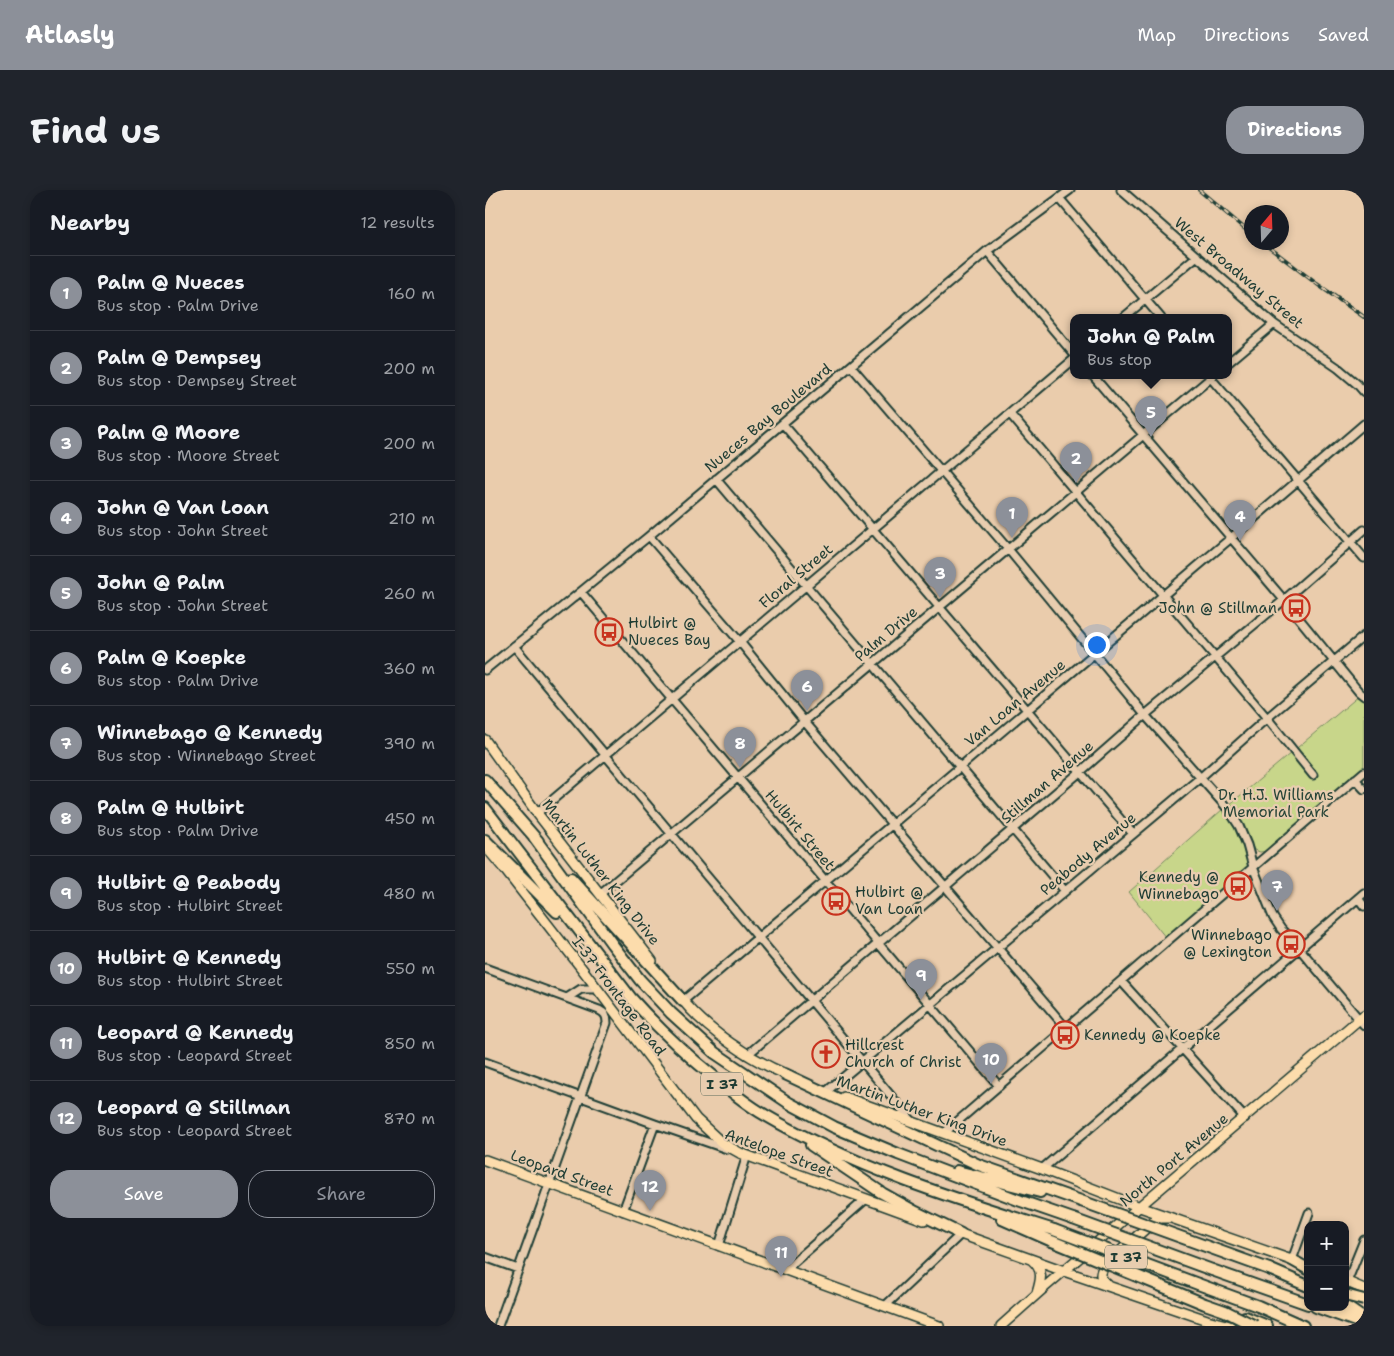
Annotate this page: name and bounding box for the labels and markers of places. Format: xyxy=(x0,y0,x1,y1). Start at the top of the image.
pin: 5 xyxy=(1135,396,1167,437)
pin: 2 xyxy=(1060,442,1092,483)
pin: 1 xyxy=(996,497,1028,538)
pin: 4 xyxy=(1224,500,1256,541)
pin: 3 xyxy=(924,557,956,598)
bus stop icon: John @ Stillman xyxy=(1281,593,1311,623)
place label: John @ Stillman xyxy=(1159,598,1277,618)
place label: Hulbirt @ Nueces Bay xyxy=(628,613,711,650)
bus stop icon: Hulbirt @ Nueces Bay xyxy=(594,617,624,647)
pin: 6 xyxy=(791,670,823,711)
pin: 8 xyxy=(724,727,756,768)
place label: Kennedy @ Winnebago xyxy=(1138,867,1219,904)
pin: 7 xyxy=(1261,870,1293,911)
bus stop icon: Kennedy @ Winnebago xyxy=(1223,871,1253,901)
place label: Hulbirt @ Van Loan xyxy=(855,882,923,919)
bus stop icon: Hulbirt @ Van Loan xyxy=(821,886,851,916)
place label: Winnebago @ Lexington xyxy=(1183,925,1272,962)
bus stop icon: Winnebago @ Lexington xyxy=(1276,929,1306,959)
pin: 9 xyxy=(905,959,937,1000)
bus stop icon: Kennedy @ Koepke xyxy=(1050,1020,1080,1050)
place label: Kennedy @ Koepke xyxy=(1084,1025,1221,1045)
place label: Hillcrest Church of Christ xyxy=(845,1035,962,1072)
church icon: Hillcrest Church of Christ xyxy=(811,1039,841,1069)
pin: 10 xyxy=(975,1043,1007,1084)
pin: 12 xyxy=(634,1170,666,1211)
pin: 11 xyxy=(765,1236,797,1277)

